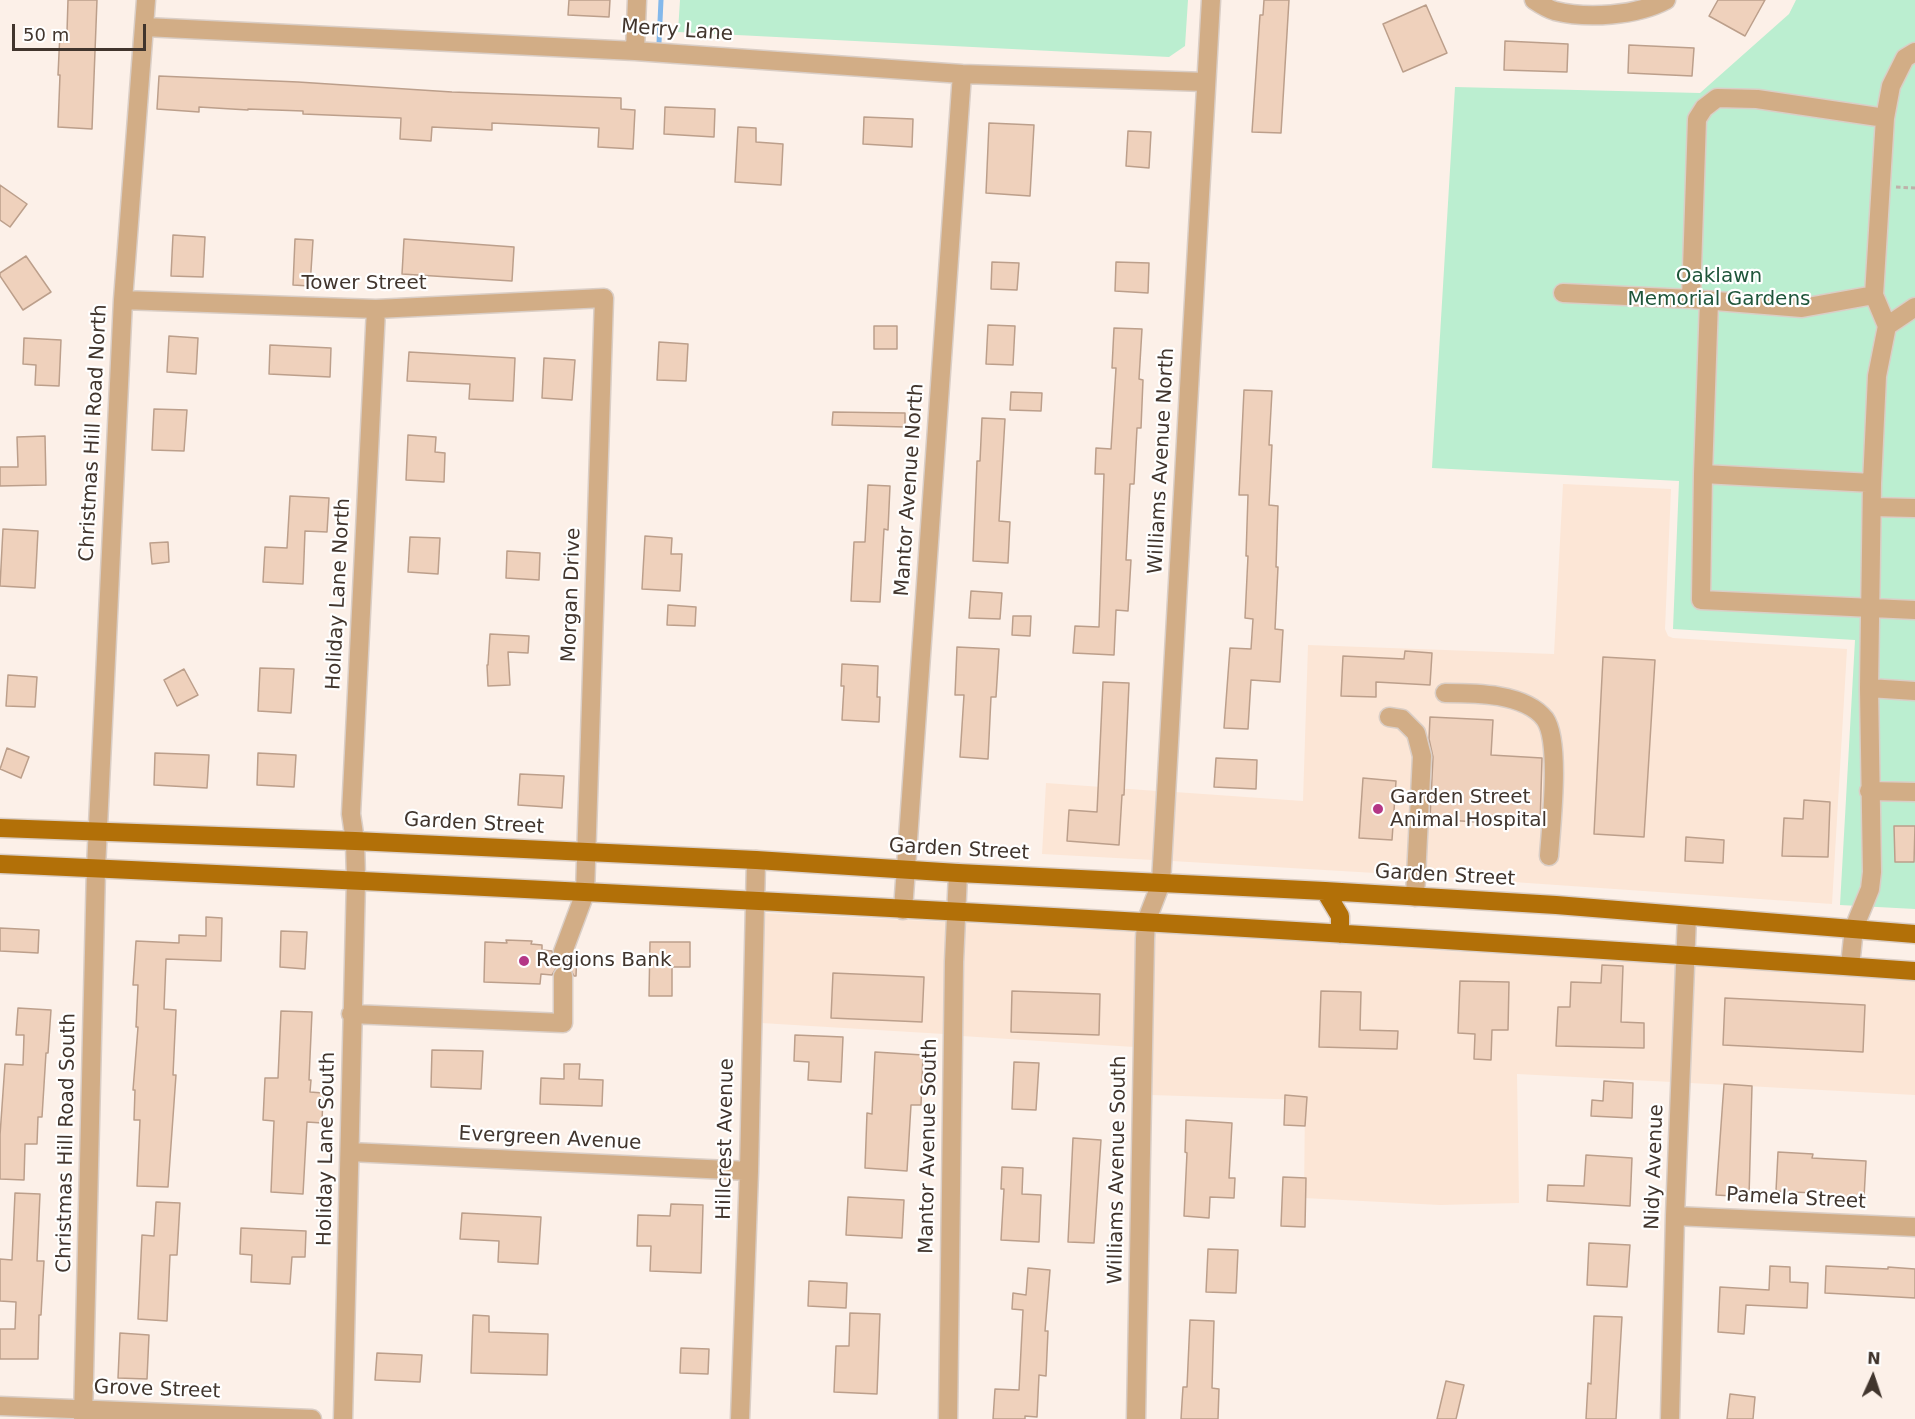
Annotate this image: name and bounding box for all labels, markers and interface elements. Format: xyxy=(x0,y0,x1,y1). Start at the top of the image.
scale bar xyxy=(15,12,148,50)
street label: Merry Lane xyxy=(620,15,734,47)
text: 50 m xyxy=(23,24,69,45)
park label: Oaklawn Memorial Gardens xyxy=(1628,265,1810,312)
street label: Tower Street xyxy=(301,272,427,296)
street label: Christmas Hill Road North xyxy=(75,304,113,562)
street label: Williams Avenue North xyxy=(1144,347,1180,575)
street label: Mantor Avenue North xyxy=(891,383,929,597)
street label: Holiday Lane North xyxy=(322,497,356,691)
street label: Morgan Drive xyxy=(558,527,586,663)
place label: Garden Street Animal Hospital xyxy=(1390,786,1547,833)
marker: Garden Street Animal Hospital xyxy=(1371,802,1385,816)
street label: Garden Street xyxy=(403,808,545,840)
street label: Garden Street xyxy=(888,834,1030,866)
street label: Garden Street xyxy=(1374,860,1516,892)
place label: Regions Bank xyxy=(536,949,671,973)
marker: Regions Bank xyxy=(517,954,531,968)
street label: Christmas Hill Road South xyxy=(53,1013,81,1273)
street label: Mantor Avenue South xyxy=(915,1038,943,1254)
street label: Holiday Lane South xyxy=(313,1052,341,1246)
street label: Williams Avenue South xyxy=(1104,1055,1132,1285)
street label: Hillcrest Avenue xyxy=(713,1058,739,1220)
street label: Nidy Avenue xyxy=(1641,1104,1669,1230)
street label: Evergreen Avenue xyxy=(458,1122,642,1156)
street label: Pamela Street xyxy=(1725,1183,1867,1215)
north arrow xyxy=(1843,1347,1903,1407)
text: N xyxy=(1867,1349,1881,1368)
street label: Grove Street xyxy=(93,1376,221,1404)

